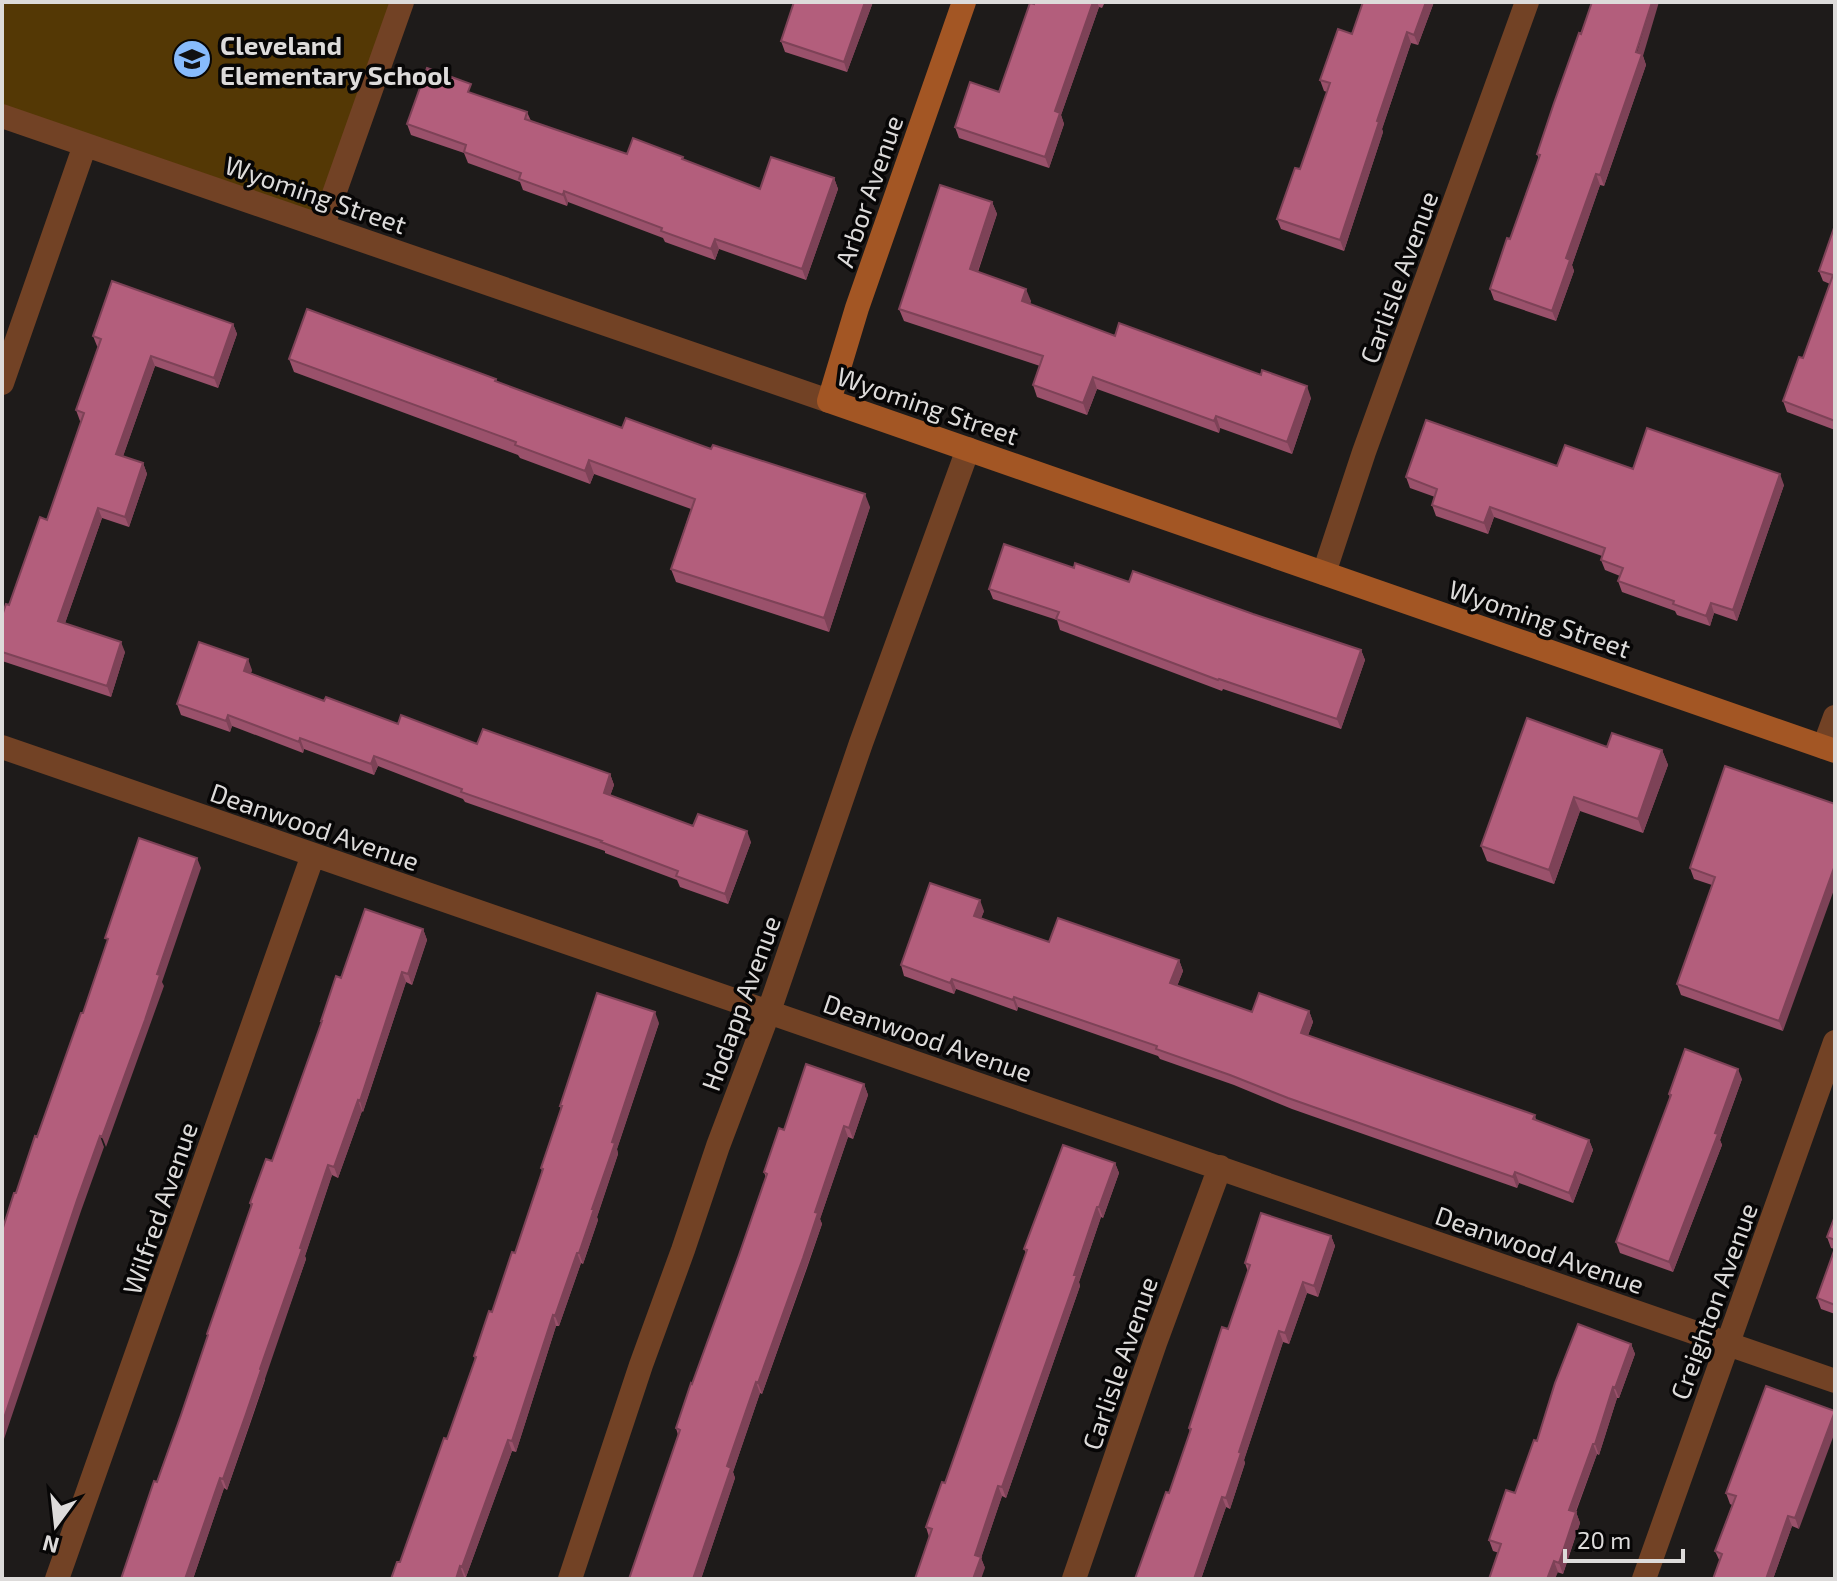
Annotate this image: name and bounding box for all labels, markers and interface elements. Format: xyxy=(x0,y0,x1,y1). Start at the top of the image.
place label: Cleveland Elementary School xyxy=(220,29,452,91)
school or university icon: Cleveland Elementary School xyxy=(171,38,213,80)
street label: Arbor Avenue xyxy=(828,111,908,271)
street label: Wyoming Street xyxy=(221,148,411,240)
street label: Carlisle Avenue xyxy=(1353,187,1443,367)
street label: Wyoming Street xyxy=(833,359,1023,451)
street label: Wyoming Street xyxy=(1445,572,1635,664)
street label: Deanwood Avenue xyxy=(207,776,423,876)
street label: Hodapp Avenue xyxy=(694,911,786,1095)
street label: Deanwood Avenue xyxy=(820,987,1036,1087)
street label: Wilfred Avenue xyxy=(115,1118,203,1298)
street label: Creighton Avenue xyxy=(1663,1198,1763,1404)
street label: Deanwood Avenue xyxy=(1432,1199,1648,1299)
street label: Carlisle Avenue xyxy=(1075,1272,1163,1454)
north arrow xyxy=(16,1485,96,1565)
scale bar xyxy=(1565,1513,1683,1563)
text: 20 m xyxy=(1577,1525,1631,1554)
text: N xyxy=(40,1531,62,1560)

